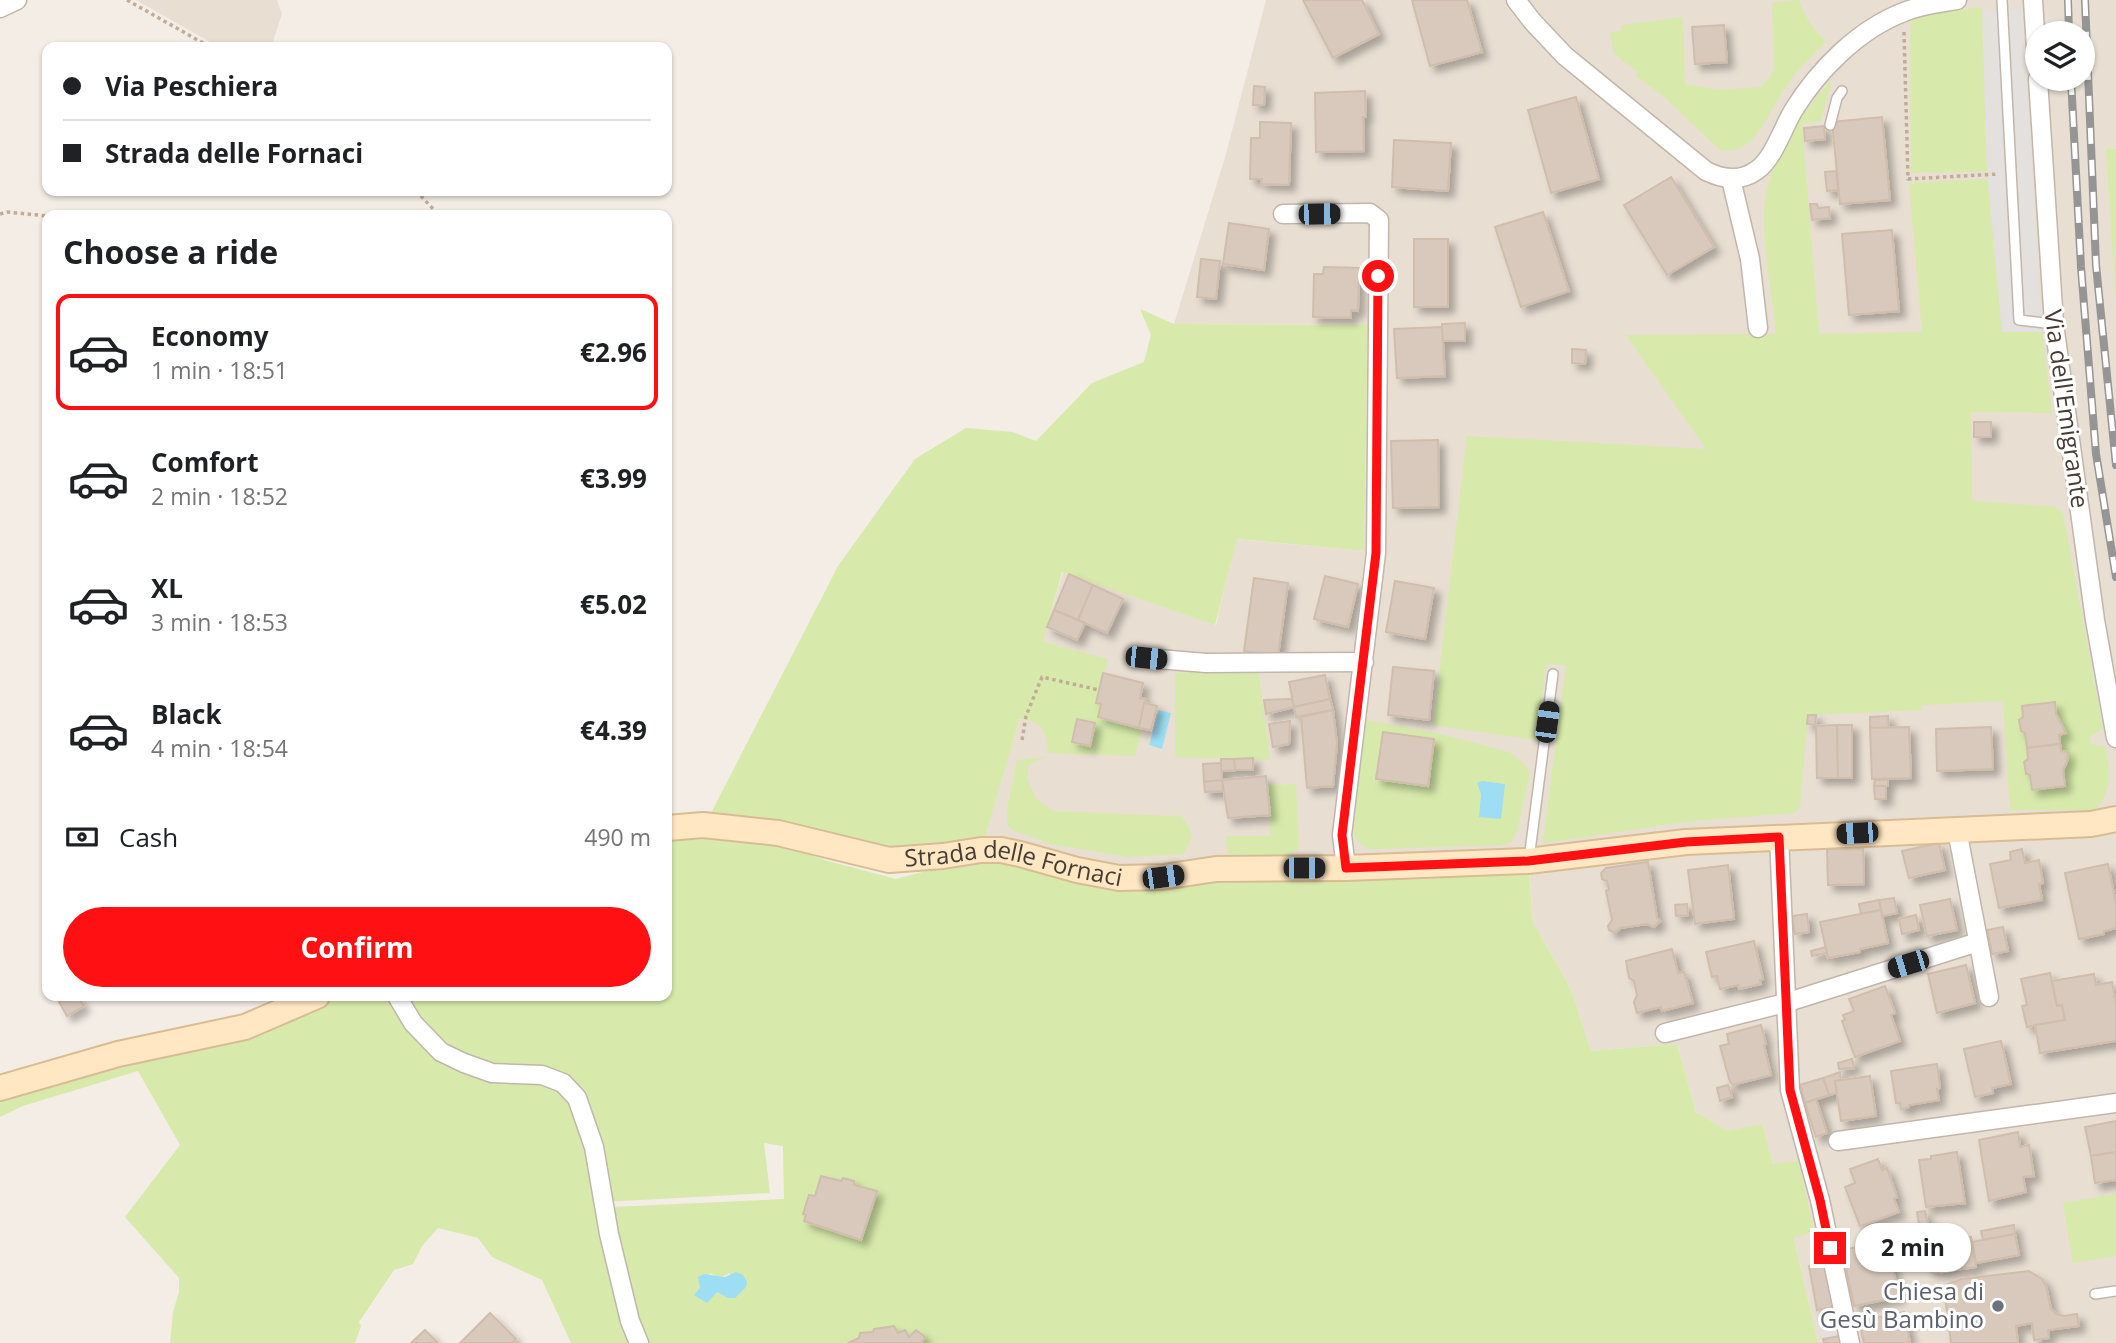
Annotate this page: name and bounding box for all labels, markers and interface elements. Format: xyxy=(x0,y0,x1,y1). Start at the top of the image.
map controls xyxy=(2025,21,2095,91)
button: layers xyxy=(2025,21,2095,91)
text: Via Peschiera xyxy=(105,68,278,104)
text: Strada delle Fornaci xyxy=(105,135,363,171)
car xyxy=(1298,203,1341,225)
text: Choose a ride xyxy=(63,230,278,273)
route start xyxy=(1362,260,1394,292)
street label: Via dell'Emigrante xyxy=(2037,307,2098,510)
text: Economy xyxy=(151,318,269,354)
icon: car xyxy=(67,321,130,384)
text: €2.96 xyxy=(580,334,647,370)
text: 1 min · 18:51 xyxy=(151,354,288,386)
text: Comfort xyxy=(151,444,258,480)
icon: car xyxy=(67,447,130,510)
text: €3.99 xyxy=(580,460,647,496)
text: 2 min · 18:52 xyxy=(151,480,288,512)
text: XL xyxy=(151,570,183,606)
icon: car xyxy=(67,573,130,636)
text: €5.02 xyxy=(580,586,647,622)
text: 3 min · 18:53 xyxy=(151,606,288,638)
car xyxy=(1125,645,1168,671)
text: Black xyxy=(151,696,222,732)
icon: car xyxy=(67,699,130,762)
car xyxy=(1534,700,1561,744)
text: €4.39 xyxy=(580,712,647,748)
text: 4 min · 18:54 xyxy=(151,732,288,764)
icon: cash xyxy=(63,818,101,856)
text: Cash xyxy=(119,819,178,855)
text: 490 m xyxy=(584,821,651,853)
car xyxy=(1836,821,1879,845)
street label: Strada delle Fornaci xyxy=(903,832,1125,893)
car xyxy=(1284,858,1326,879)
car xyxy=(1141,864,1186,890)
button: Confirm xyxy=(63,907,651,987)
car xyxy=(1885,948,1932,980)
callout: 2 min xyxy=(1854,1224,1970,1272)
text: 2 min xyxy=(1881,1231,1945,1263)
route end xyxy=(1814,1232,1846,1264)
place label: Chiesa di Gesù Bambino xyxy=(1820,1274,1984,1335)
marker: Chiesa di Gesù Bambino xyxy=(1990,1298,2006,1314)

